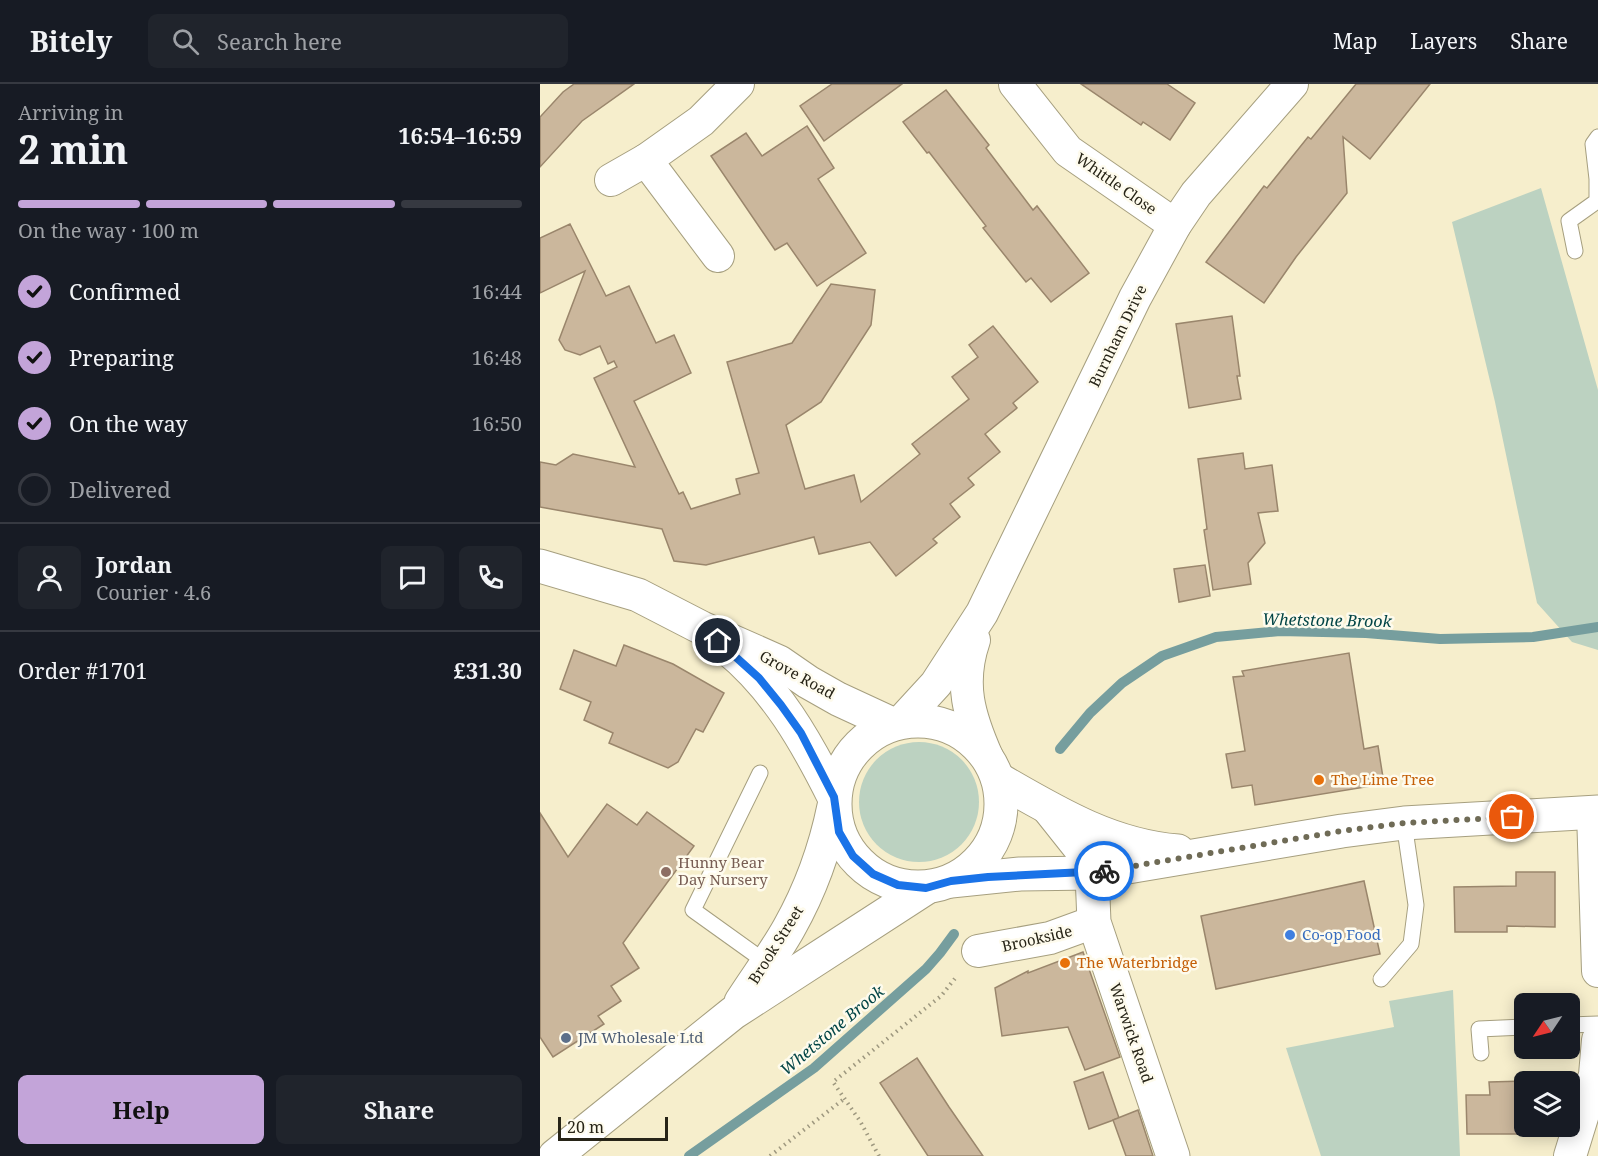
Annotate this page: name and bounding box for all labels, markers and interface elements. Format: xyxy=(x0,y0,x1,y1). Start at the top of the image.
search box xyxy=(148,14,568,68)
text: Bitely xyxy=(30,22,112,60)
icon: search xyxy=(169,25,202,58)
text: Search here xyxy=(217,26,342,56)
text: Map xyxy=(1333,27,1377,55)
text: Layers xyxy=(1410,27,1477,55)
text: Share xyxy=(1510,27,1568,55)
text: Arriving in xyxy=(18,99,123,126)
text: 16:54–16:59 xyxy=(398,120,522,150)
text: 2 min xyxy=(18,122,128,175)
street label: Whittle Close xyxy=(1072,148,1161,218)
text: On the way · 100 m xyxy=(18,217,199,244)
icon: check xyxy=(18,275,51,308)
text: Confirmed xyxy=(69,276,180,306)
text: 16:44 xyxy=(472,278,522,305)
street label: Burnham Drive xyxy=(1084,281,1151,390)
icon: check xyxy=(18,341,51,374)
text: Preparing xyxy=(69,342,174,372)
text: 16:48 xyxy=(472,344,522,371)
icon: check xyxy=(18,407,51,440)
text: On the way xyxy=(69,408,188,438)
text: 16:50 xyxy=(472,410,522,437)
text: Delivered xyxy=(69,474,171,504)
button: person xyxy=(18,546,81,609)
button: chat xyxy=(381,546,444,609)
button: phone xyxy=(459,546,522,609)
text: Jordan xyxy=(96,549,172,579)
text: Courier · 4.6 xyxy=(96,579,211,606)
water label: Whetstone Brook xyxy=(1262,608,1393,632)
pin xyxy=(692,615,743,666)
icon: home xyxy=(701,624,734,657)
street label: Grove Road xyxy=(756,645,839,703)
text: Order #1701 xyxy=(18,655,148,685)
text: £31.30 xyxy=(454,655,522,685)
place label: The Lime Tree xyxy=(1331,769,1434,789)
marker: The Lime Tree xyxy=(1312,773,1326,787)
pin xyxy=(1486,791,1537,842)
icon: bag xyxy=(1495,800,1528,833)
courier xyxy=(1074,841,1134,901)
place label: Hunny Bear Day Nursery xyxy=(678,852,768,889)
icon: bike xyxy=(1088,855,1121,888)
marker: Hunny Bear Day Nursery xyxy=(659,865,673,879)
street label: Brook Street xyxy=(743,902,807,987)
street label: Brookside xyxy=(1000,920,1074,956)
place label: Co-op Food xyxy=(1302,924,1381,944)
marker: Co-op Food xyxy=(1283,928,1297,942)
place label: The Waterbridge xyxy=(1077,952,1198,972)
marker: The Waterbridge xyxy=(1058,956,1072,970)
water label: Whetstone Brook xyxy=(775,979,889,1080)
street label: Warwick Road xyxy=(1106,980,1158,1085)
north arrow xyxy=(1514,993,1580,1059)
map controls xyxy=(1514,993,1580,1137)
place label: JM Wholesale Ltd xyxy=(577,1027,704,1047)
marker: JM Wholesale Ltd xyxy=(559,1031,573,1045)
button: layers xyxy=(1514,1071,1580,1137)
button: Help xyxy=(18,1075,264,1144)
button: Share xyxy=(276,1075,522,1144)
scale bar xyxy=(558,1114,668,1142)
text: 20 m xyxy=(567,1116,604,1138)

